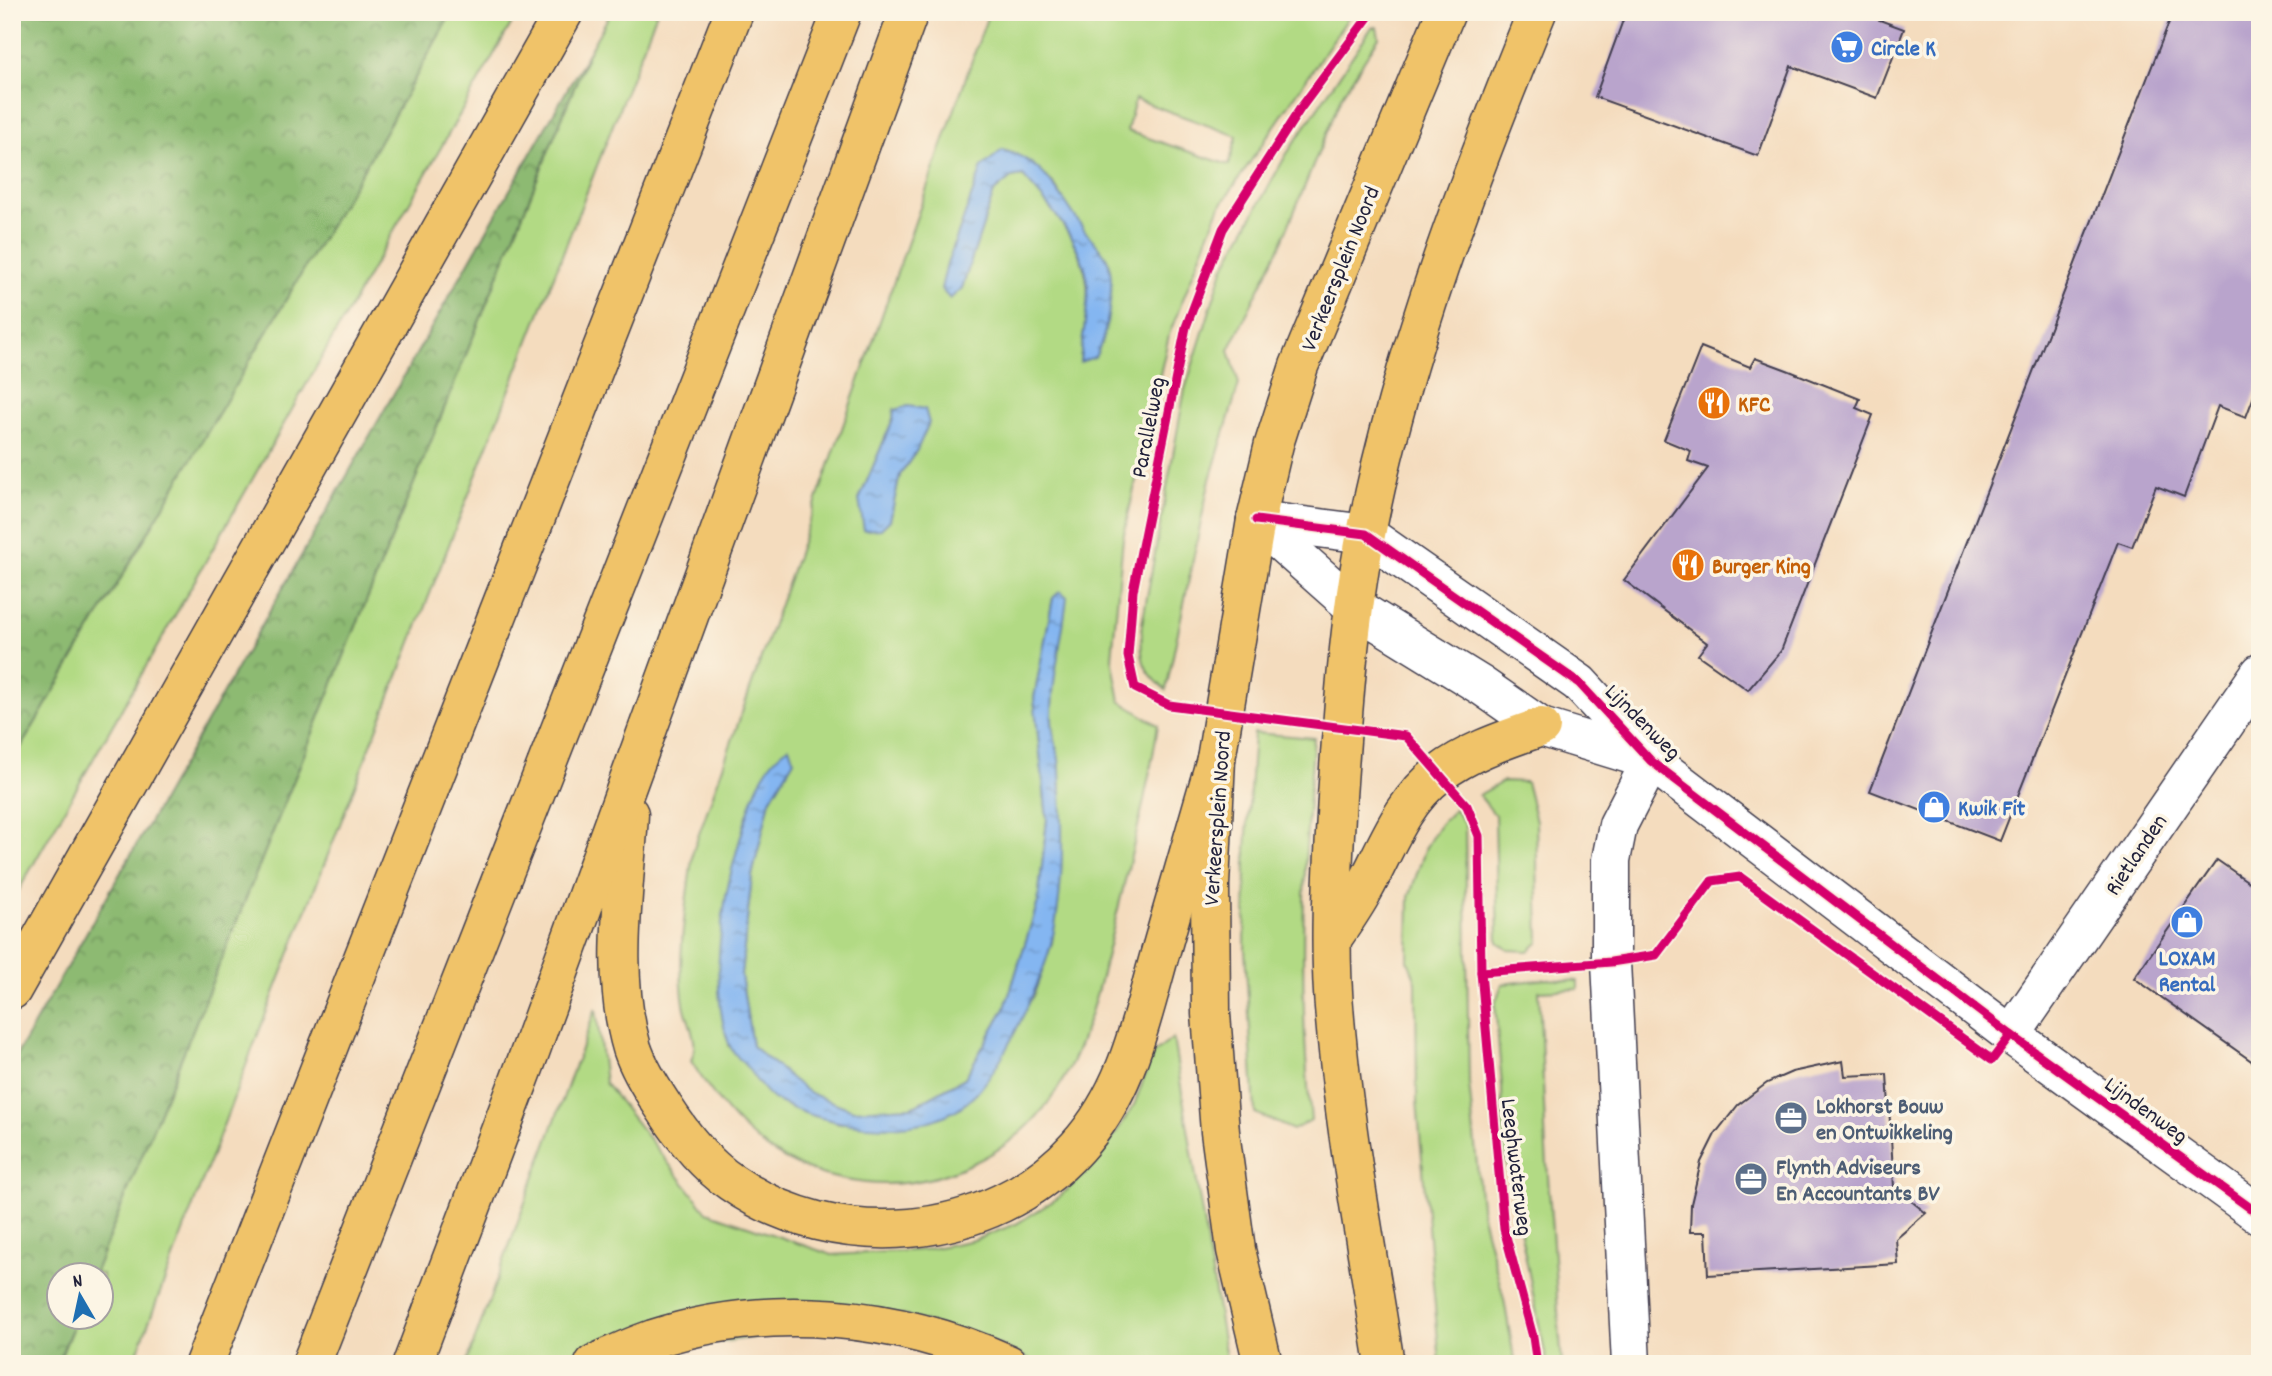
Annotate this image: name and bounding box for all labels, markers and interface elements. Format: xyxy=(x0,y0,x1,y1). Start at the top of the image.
supermarket icon: Circle K xyxy=(1828,28,1866,66)
place label: Circle K xyxy=(1871,34,1936,67)
street label: Verkeersplein Noord xyxy=(1294,182,1390,357)
street label: Parallelweg xyxy=(1124,374,1176,481)
restaurant icon: KFC xyxy=(1695,384,1733,422)
place label: KFC xyxy=(1738,390,1771,423)
restaurant icon: Burger King xyxy=(1669,546,1707,584)
place label: Burger King xyxy=(1712,552,1811,585)
street label: Lijndenweg xyxy=(1596,678,1687,769)
street label: Verkeersplein Noord xyxy=(1197,730,1242,907)
shop icon: Kwik Fit xyxy=(1915,788,1953,826)
place label: Kwik Fit xyxy=(1958,794,2026,827)
street label: Rietlanden xyxy=(2098,808,2177,904)
shop icon: LOXAM Rental xyxy=(2168,903,2206,941)
place label: LOXAM Rental xyxy=(2159,944,2216,1003)
street label: Lijndenweg xyxy=(2096,1070,2194,1154)
place label: Lokhorst Bouw en Ontwikkeling xyxy=(1816,1092,1953,1151)
street label: Leeghwaterweg xyxy=(1490,1097,1539,1238)
office icon: Lokhorst Bouw en Ontwikkeling xyxy=(1772,1099,1810,1137)
place label: Flynth Adviseurs En Accountants BV xyxy=(1776,1153,1940,1212)
office icon: Flynth Adviseurs En Accountants BV xyxy=(1732,1160,1770,1198)
north arrow xyxy=(46,1260,116,1330)
text: N xyxy=(71,1269,85,1297)

